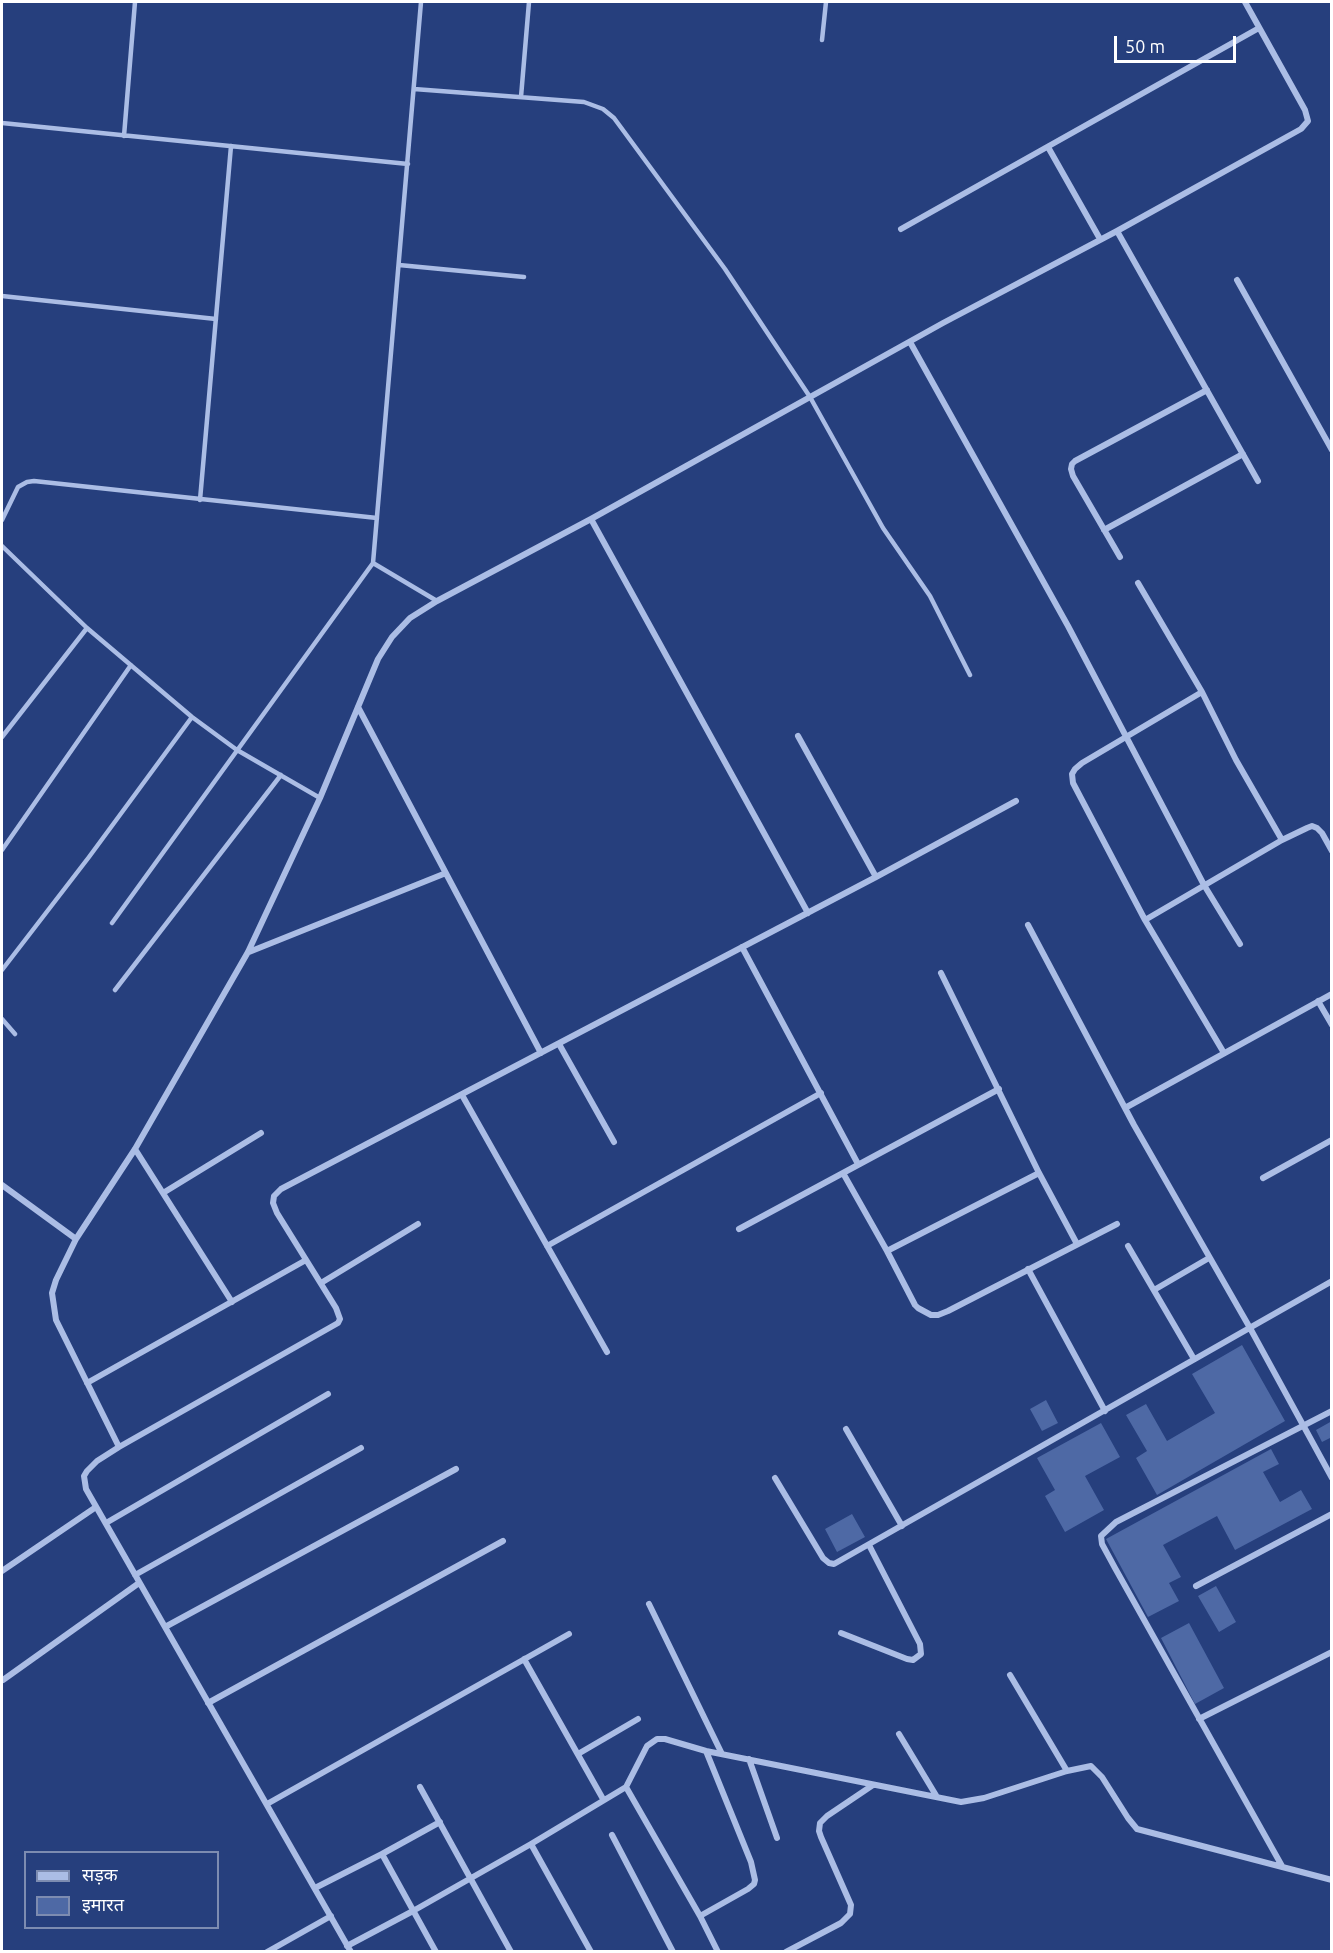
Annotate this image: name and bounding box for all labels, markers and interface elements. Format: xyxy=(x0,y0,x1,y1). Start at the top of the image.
scale bar xyxy=(1117,24,1238,62)
text: 50 m xyxy=(1125,36,1165,56)
legend xyxy=(24,1851,219,1929)
text: सड़क xyxy=(82,1864,118,1884)
text: इमारत xyxy=(82,1894,124,1914)

